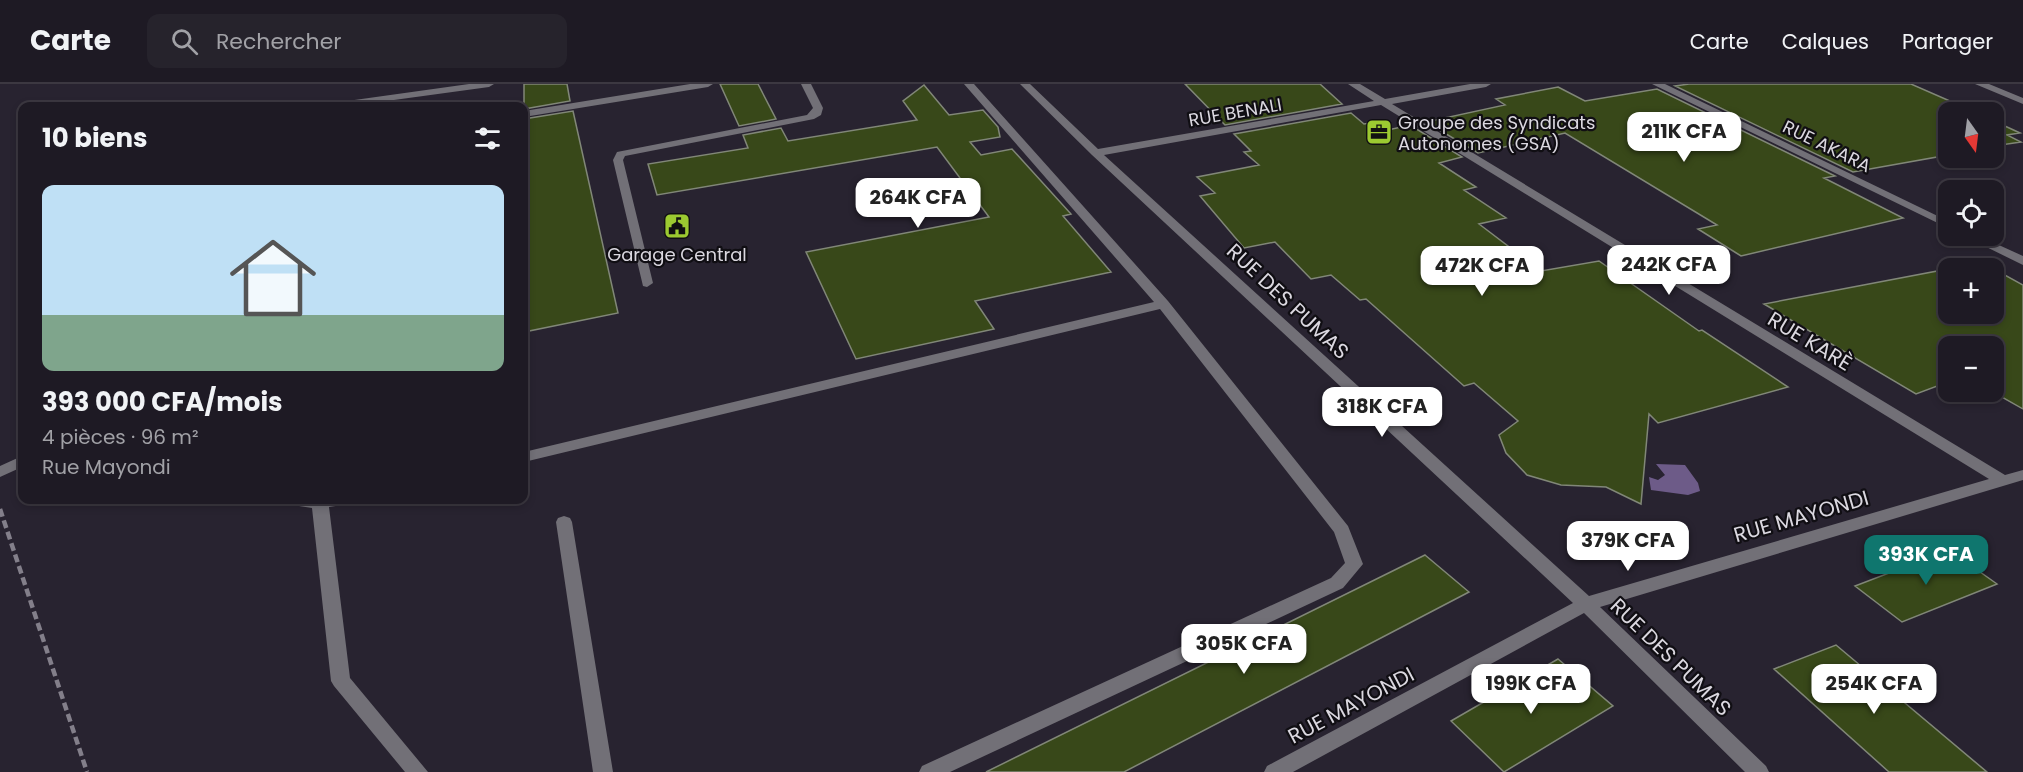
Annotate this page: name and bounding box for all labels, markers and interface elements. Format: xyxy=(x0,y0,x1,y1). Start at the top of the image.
search box xyxy=(147,14,567,68)
text: Carte xyxy=(30,21,111,60)
icon: search xyxy=(168,25,201,58)
text: Rechercher xyxy=(216,26,342,57)
text: Carte xyxy=(1690,27,1749,56)
text: Calques xyxy=(1782,27,1869,56)
text: Partager xyxy=(1902,27,1993,56)
street label: RUE BENALI xyxy=(1186,91,1284,133)
north arrow xyxy=(1938,102,2004,168)
map controls xyxy=(1938,102,2004,402)
place label: Groupe des Syndicats Autonomes (GSA) xyxy=(1398,110,1595,156)
pin: 211K CFA xyxy=(1622,112,1746,163)
street label: RUE AKARA xyxy=(1779,114,1875,178)
office icon: Groupe des Syndicats Autonomes (GSA) xyxy=(1364,117,1394,147)
text: 211K CFA xyxy=(1641,117,1727,145)
text: 10 biens xyxy=(42,120,148,156)
icon: filters xyxy=(471,122,504,155)
pin: 264K CFA xyxy=(856,178,980,229)
button: locate xyxy=(1938,180,2004,246)
text: 264K CFA xyxy=(870,183,966,211)
public building icon: Garage Central xyxy=(662,211,692,241)
icon: home xyxy=(219,224,327,332)
street label: RUE DES PUMAS xyxy=(1220,237,1356,365)
place label: Garage Central xyxy=(607,242,747,267)
pin: 242K CFA xyxy=(1607,245,1731,296)
pin: 472K CFA xyxy=(1420,246,1544,297)
text: 242K CFA xyxy=(1621,250,1717,278)
text: 472K CFA xyxy=(1435,251,1529,279)
button: + xyxy=(1938,258,2004,324)
street label: RUE KARÈ xyxy=(1762,304,1858,378)
button: − xyxy=(1938,336,2004,402)
text: 393 000 CFA/mois xyxy=(42,384,283,420)
pin: 318K CFA xyxy=(1320,387,1444,438)
text: 318K CFA xyxy=(1336,392,1428,420)
text: 4 pièces · 96 m² xyxy=(42,423,199,451)
text: Rue Mayondi xyxy=(42,453,171,481)
street label: RUE MAYONDI xyxy=(1730,483,1872,549)
pin: 379K CFA xyxy=(1566,521,1690,572)
text: 379K CFA xyxy=(1581,526,1675,554)
pin: 393K CFA xyxy=(1864,535,1988,586)
text: 393K CFA xyxy=(1878,540,1974,568)
street label: RUE DES PUMAS xyxy=(1604,592,1738,722)
pin: 305K CFA xyxy=(1182,624,1306,675)
text: 305K CFA xyxy=(1195,629,1293,657)
street label: RUE MAYONDI xyxy=(1283,660,1419,750)
pin: 199K CFA xyxy=(1469,664,1593,715)
pin: 254K CFA xyxy=(1812,664,1936,715)
text: 199K CFA xyxy=(1485,669,1577,697)
text: 254K CFA xyxy=(1825,669,1923,697)

